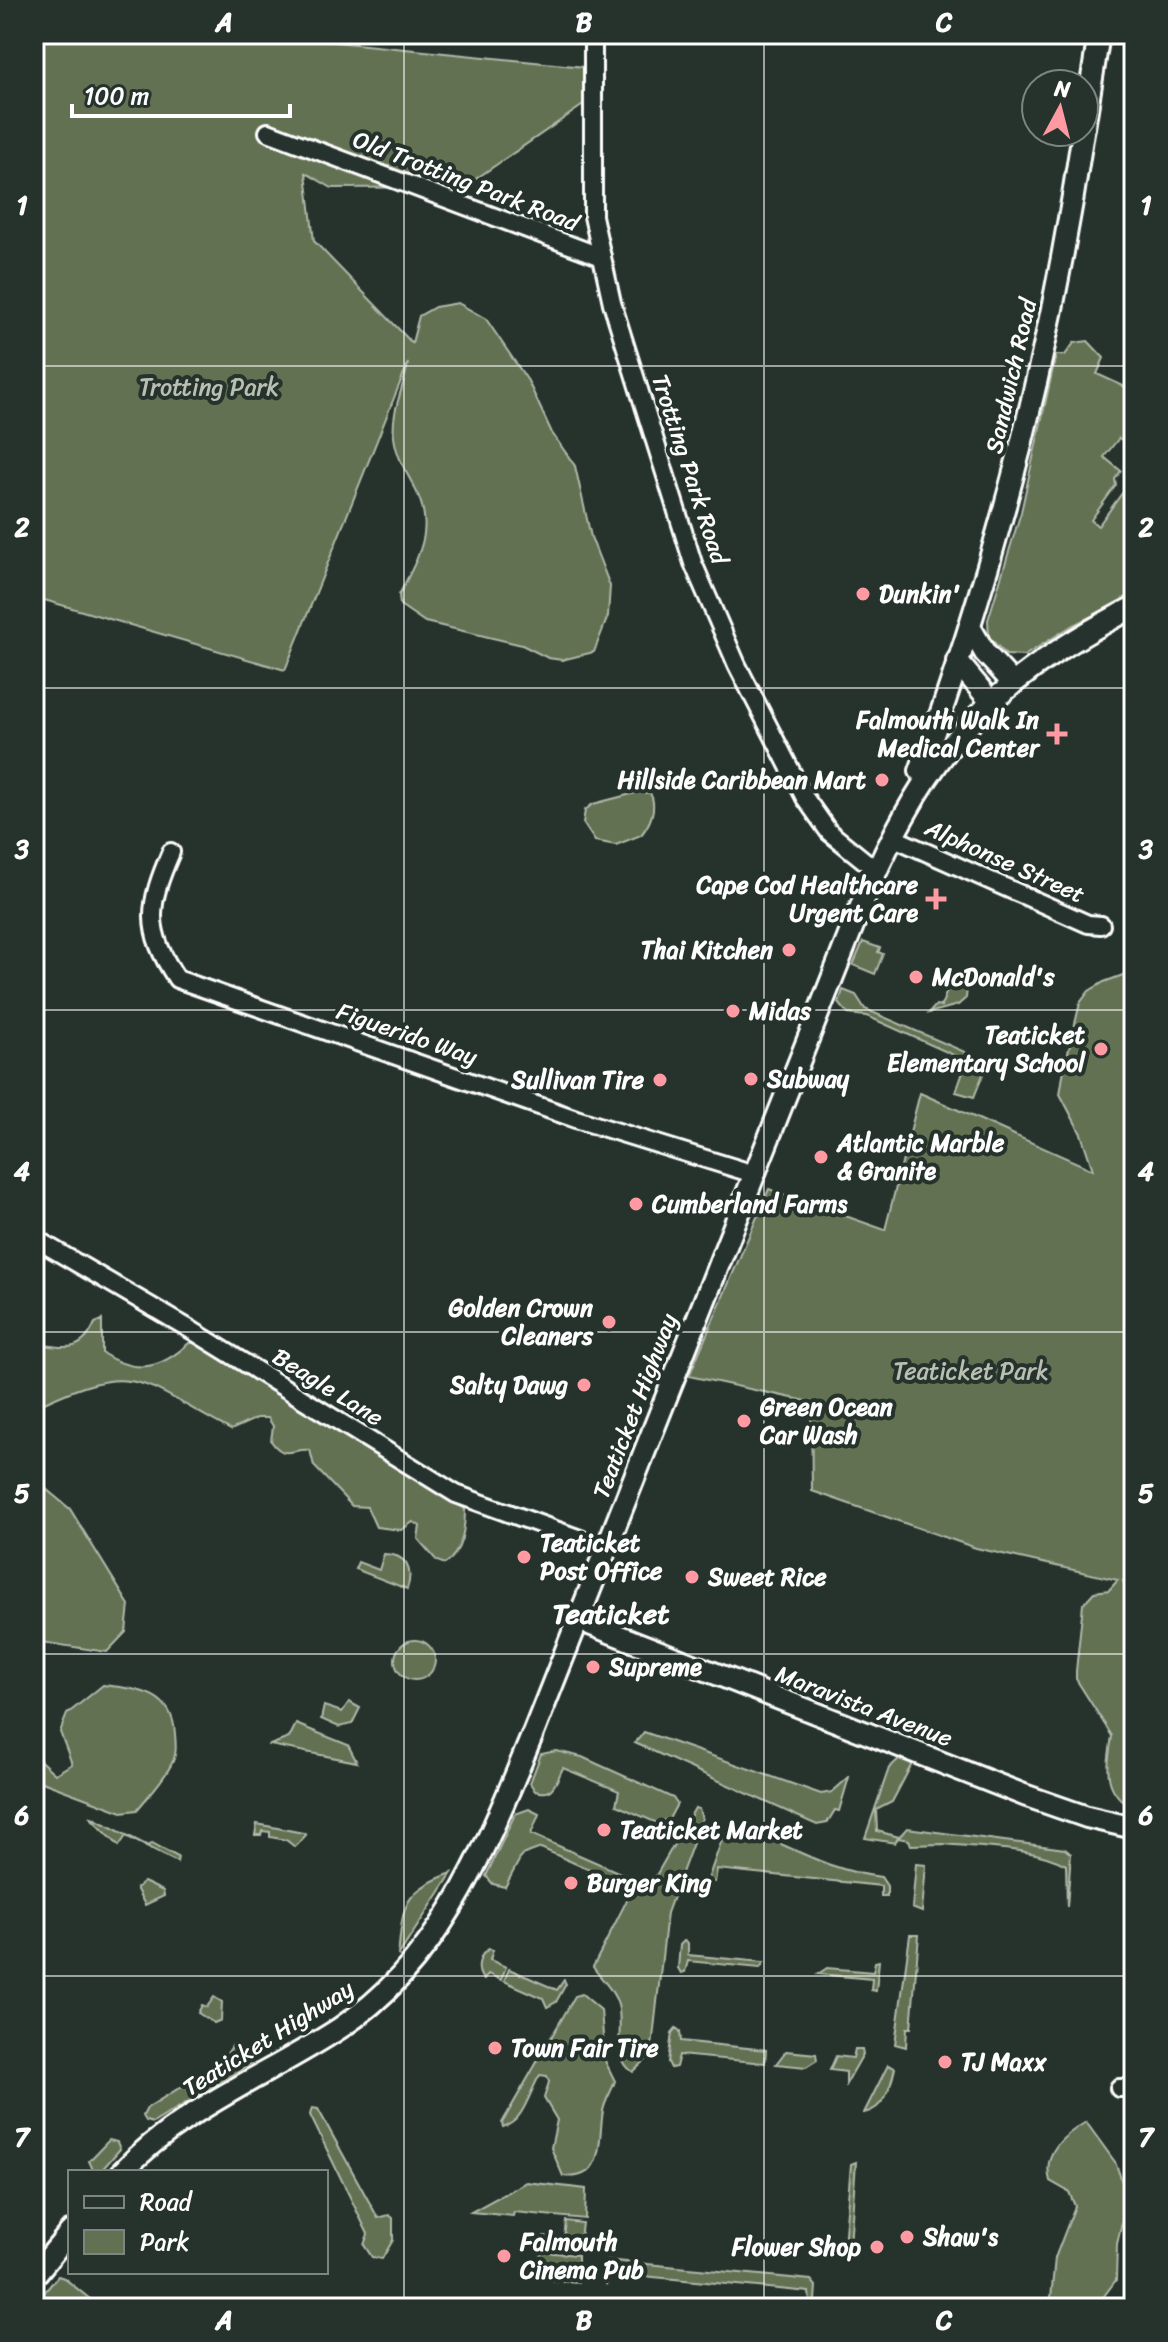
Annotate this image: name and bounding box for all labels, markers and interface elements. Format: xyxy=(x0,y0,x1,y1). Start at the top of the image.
text: A xyxy=(214,0,233,45)
text: B xyxy=(576,0,593,45)
text: C xyxy=(935,0,953,45)
scale bar xyxy=(72,68,290,118)
north arrow xyxy=(1020,68,1100,148)
text: N xyxy=(1051,68,1073,109)
text: 100 m xyxy=(84,75,149,117)
street label: Old Trotting Park Road xyxy=(347,118,587,244)
text: 1 xyxy=(16,182,28,228)
text: 1 xyxy=(1140,182,1152,228)
street label: Sandwich Road xyxy=(973,293,1050,458)
park label: Trotting Park xyxy=(139,366,279,408)
street label: Trotting Park Road xyxy=(639,368,741,571)
text: 2 xyxy=(13,504,30,550)
text: 2 xyxy=(1137,504,1154,550)
place label: Dunkin' xyxy=(879,573,961,615)
marker: Dunkin' xyxy=(854,585,872,603)
place label: Falmouth Walk In Medical Center xyxy=(855,699,1041,769)
marker: Falmouth Walk In Medical Center xyxy=(1046,723,1068,745)
place label: Hillside Caribbean Mart xyxy=(618,759,867,801)
marker: Hillside Caribbean Mart xyxy=(873,771,891,789)
street label: Alphonse Street xyxy=(917,807,1092,915)
text: 3 xyxy=(14,826,30,872)
text: 3 xyxy=(1138,826,1154,872)
place label: Cape Cod Healthcare Urgent Care xyxy=(696,864,919,934)
marker: Cape Cod Healthcare Urgent Care xyxy=(925,888,947,910)
place label: Thai Kitchen xyxy=(641,929,773,971)
marker: Thai Kitchen xyxy=(780,941,798,959)
place label: McDonald's xyxy=(931,956,1056,998)
marker: McDonald's xyxy=(907,968,925,986)
street label: Figuerido Way xyxy=(331,990,484,1078)
place label: Midas xyxy=(748,990,812,1032)
marker: Midas xyxy=(724,1002,742,1020)
place label: Teaticket Elementary School xyxy=(887,1014,1086,1084)
marker: Teaticket Elementary School xyxy=(1092,1040,1110,1058)
place label: Subway xyxy=(766,1058,850,1100)
place label: Sullivan Tire xyxy=(510,1059,645,1101)
marker: Subway xyxy=(742,1070,760,1088)
marker: Sullivan Tire xyxy=(651,1071,669,1089)
place label: Atlantic Marble & Granite xyxy=(836,1122,1005,1192)
text: 4 xyxy=(14,1148,30,1194)
marker: Atlantic Marble & Granite xyxy=(812,1148,830,1166)
text: 4 xyxy=(1138,1148,1154,1194)
place label: Cumberland Farms xyxy=(651,1183,848,1225)
marker: Cumberland Farms xyxy=(627,1195,645,1213)
place label: Golden Crown Cleaners xyxy=(448,1287,594,1357)
street label: Teaticket Highway xyxy=(580,1307,690,1505)
marker: Golden Crown Cleaners xyxy=(600,1313,618,1331)
street label: Beagle Lane xyxy=(264,1336,392,1438)
park label: Teaticket Park xyxy=(893,1350,1049,1392)
place label: Salty Dawg xyxy=(449,1364,568,1406)
marker: Salty Dawg xyxy=(575,1376,593,1394)
place label: Green Ocean Car Wash xyxy=(759,1386,893,1456)
marker: Green Ocean Car Wash xyxy=(735,1412,753,1430)
text: 5 xyxy=(14,1470,30,1516)
text: 5 xyxy=(1138,1470,1154,1516)
place label: Teaticket Post Office xyxy=(540,1522,663,1592)
marker: Teaticket Post Office xyxy=(515,1548,533,1566)
place label: Sweet Rice xyxy=(707,1556,827,1598)
marker: Sweet Rice xyxy=(683,1568,701,1586)
district label: Teaticket xyxy=(553,1589,670,1638)
place label: Supreme xyxy=(608,1646,702,1688)
street label: Maravista Avenue xyxy=(769,1653,959,1759)
marker: Supreme xyxy=(584,1658,602,1676)
text: 6 xyxy=(14,1792,30,1838)
text: 6 xyxy=(1138,1792,1154,1838)
place label: Teaticket Market xyxy=(620,1809,803,1851)
marker: Teaticket Market xyxy=(595,1821,613,1839)
place label: Burger King xyxy=(587,1862,712,1904)
marker: Burger King xyxy=(562,1874,580,1892)
street label: Teaticket Highway xyxy=(174,1968,363,2108)
place label: Town Fair Tire xyxy=(511,2027,659,2069)
marker: Town Fair Tire xyxy=(486,2039,504,2057)
place label: TJ Maxx xyxy=(961,2041,1047,2083)
marker: TJ Maxx xyxy=(936,2053,954,2071)
text: 7 xyxy=(15,2114,32,2160)
text: 7 xyxy=(1139,2114,1156,2160)
legend xyxy=(68,2170,328,2274)
text: Road xyxy=(140,2181,194,2223)
place label: Shaw's xyxy=(922,2216,999,2258)
text: Park xyxy=(140,2221,189,2263)
place label: Falmouth Cinema Pub xyxy=(519,2221,644,2291)
place label: Flower Shop xyxy=(731,2226,861,2268)
marker: Shaw's xyxy=(898,2228,916,2246)
marker: Flower Shop xyxy=(868,2238,886,2256)
marker: Falmouth Cinema Pub xyxy=(495,2247,513,2265)
text: A xyxy=(214,2297,233,2342)
text: B xyxy=(576,2297,593,2342)
text: C xyxy=(935,2297,953,2342)

